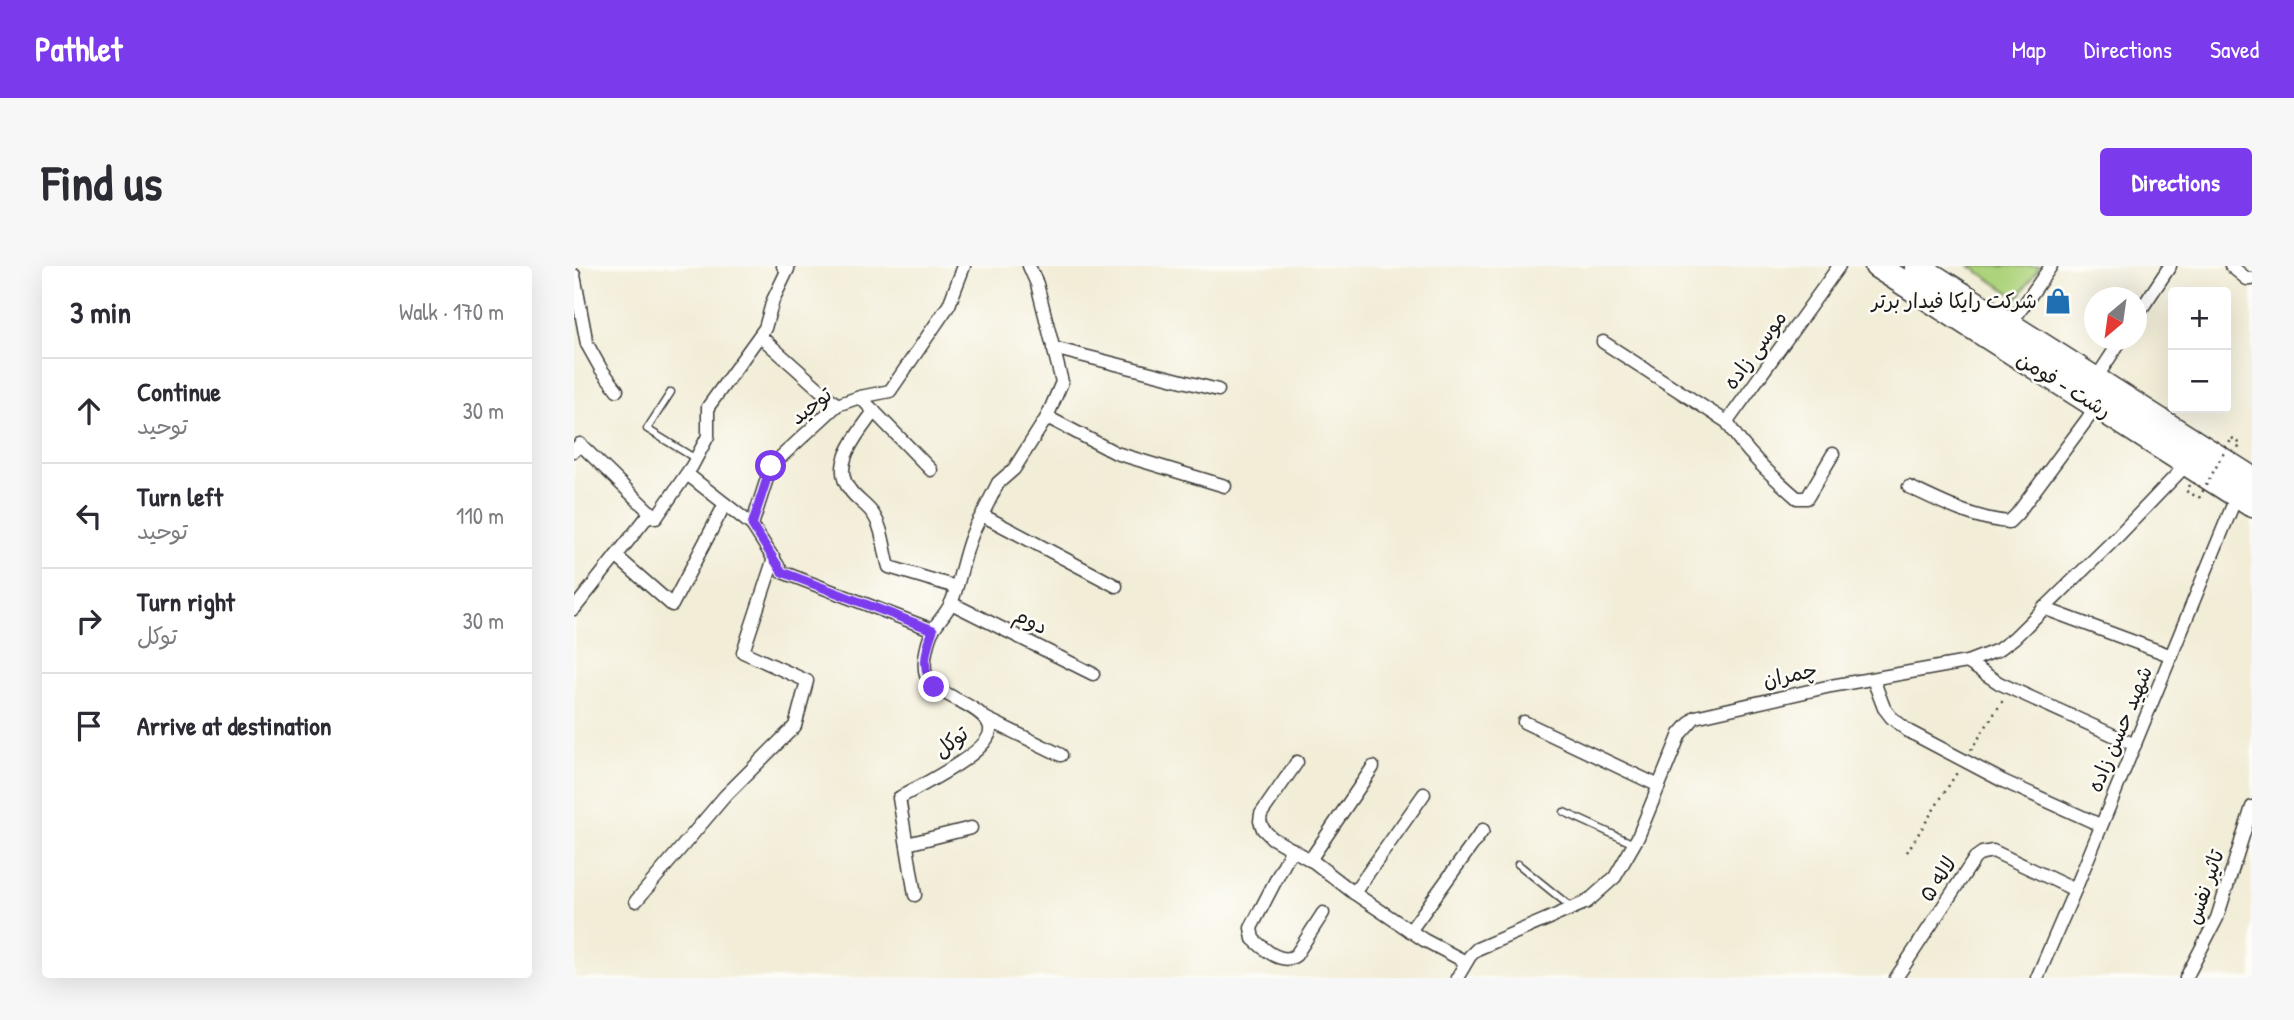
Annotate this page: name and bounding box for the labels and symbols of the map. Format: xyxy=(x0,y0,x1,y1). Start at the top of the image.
place label: شرکت رایکا فیدار برتر xyxy=(1870,286,2037,315)
shop icon: شرکت رایکا فیدار برتر xyxy=(2043,286,2073,316)
north arrow xyxy=(2084,287,2147,350)
street label: موسی زاده xyxy=(1716,304,1793,395)
street label: رشت - فومن xyxy=(2011,344,2117,425)
street label: توحید xyxy=(783,379,839,431)
route start xyxy=(755,450,786,481)
street label: دوم xyxy=(1009,600,1053,643)
street label: چمران xyxy=(1760,655,1820,694)
street label: شهید حسن زاده xyxy=(2080,661,2159,796)
route end xyxy=(918,671,949,702)
street label: توکل xyxy=(927,718,975,764)
street label: تاثیر نفس xyxy=(2178,845,2231,928)
street label: لاله ۵ xyxy=(1912,850,1963,907)

